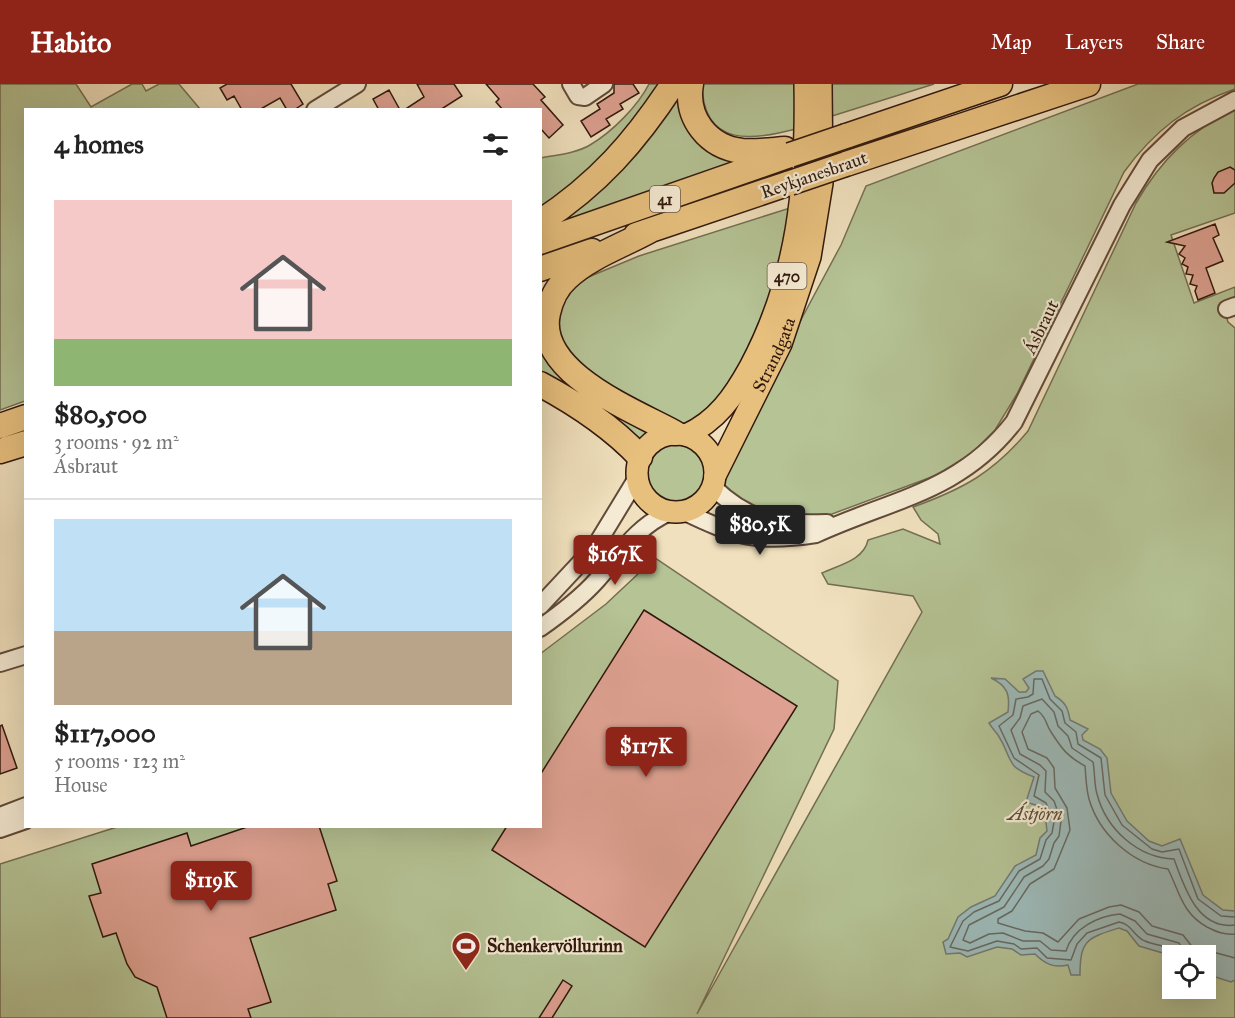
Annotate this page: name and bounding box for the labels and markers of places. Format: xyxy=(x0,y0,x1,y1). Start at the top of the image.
pin: $80.5K xyxy=(711,505,809,556)
pin: $167K xyxy=(573,535,657,586)
pin: $117K xyxy=(604,727,688,778)
pin: $119K xyxy=(169,861,253,912)
sports icon: Schenkervöllurinn xyxy=(450,930,482,972)
place label: Schenkervöllurinn xyxy=(487,935,623,957)

